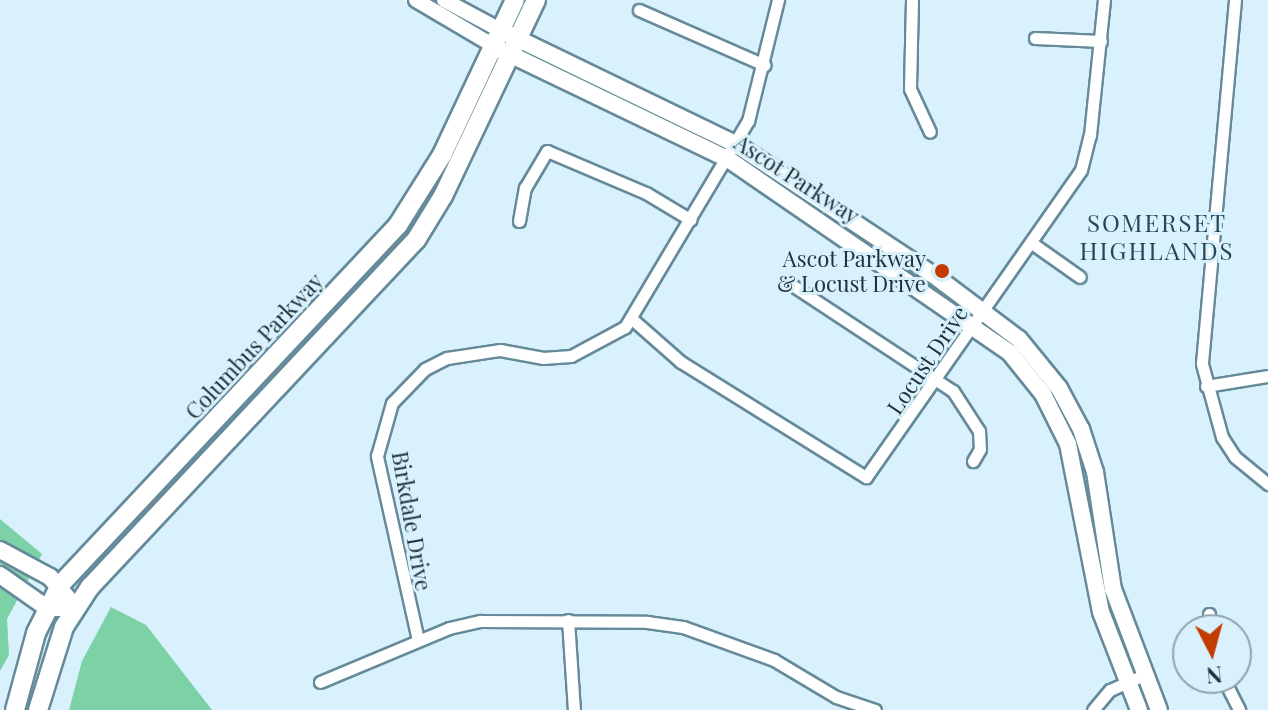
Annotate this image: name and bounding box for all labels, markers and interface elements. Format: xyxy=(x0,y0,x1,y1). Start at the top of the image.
street label: Ascot Parkway xyxy=(730,129,864,229)
district label: SOMERSET HIGHLANDS xyxy=(1079,209,1235,265)
place label: Ascot Parkway & Locust Drive xyxy=(777,245,926,296)
marker: Ascot Parkway & Locust Drive xyxy=(933,262,951,280)
street label: Columbus Parkway xyxy=(180,268,328,424)
street label: Locust Drive xyxy=(881,301,973,419)
street label: Birkdale Drive xyxy=(387,449,437,593)
north arrow xyxy=(1172,614,1252,694)
text: N xyxy=(1205,660,1224,692)

